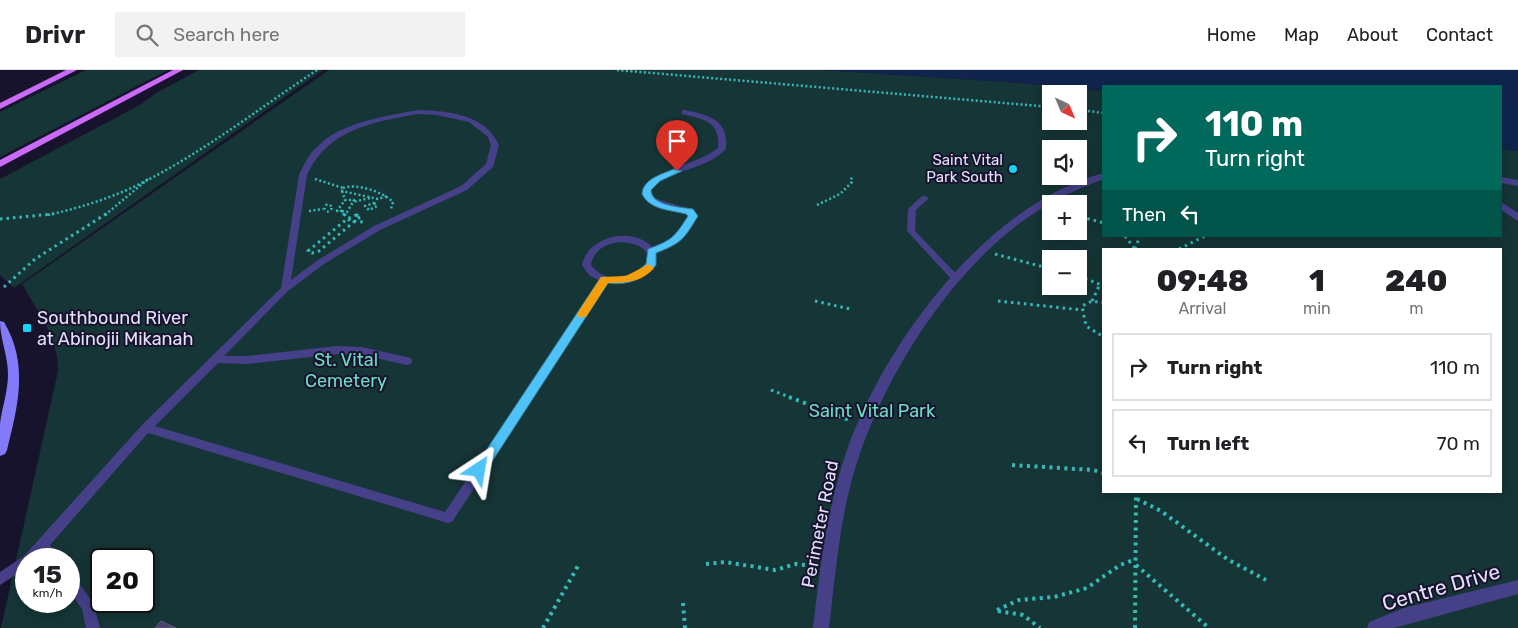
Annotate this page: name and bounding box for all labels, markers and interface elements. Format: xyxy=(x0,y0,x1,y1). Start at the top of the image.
search box xyxy=(115,12,465,57)
text: Drivr xyxy=(25,21,85,49)
icon: search xyxy=(133,21,161,49)
text: Search here xyxy=(173,23,280,46)
text: Home xyxy=(1207,24,1256,46)
text: Map xyxy=(1284,24,1319,46)
text: About xyxy=(1347,24,1398,46)
text: Contact xyxy=(1426,24,1493,46)
north arrow xyxy=(1042,85,1088,130)
map controls xyxy=(1042,85,1087,295)
text: 110 m xyxy=(1205,103,1303,145)
icon: right xyxy=(1122,105,1187,170)
pin xyxy=(656,120,698,171)
icon: arrive xyxy=(663,127,691,155)
button: sound xyxy=(1042,140,1087,185)
text: Turn right xyxy=(1205,145,1305,172)
place label: Saint Vital Park South xyxy=(926,151,1003,186)
marker: Saint Vital Park South xyxy=(1007,163,1019,175)
button: + xyxy=(1042,195,1087,240)
icon: left xyxy=(1176,200,1204,228)
text: Then xyxy=(1122,203,1166,226)
button: − xyxy=(1042,250,1087,295)
text: 09:48 xyxy=(1156,263,1249,299)
text: 1 xyxy=(1309,263,1325,299)
text: 240 xyxy=(1385,263,1448,299)
text: Arrival xyxy=(1178,299,1226,318)
text: min xyxy=(1303,299,1331,318)
text: m xyxy=(1409,299,1423,318)
place label: Southbound River at Abinojii Mikanah xyxy=(37,307,193,350)
marker: Southbound River at Abinojii Mikanah xyxy=(21,322,33,334)
park label: St. Vital Cemetery xyxy=(305,349,387,392)
icon: right xyxy=(1124,353,1152,381)
text: Turn right xyxy=(1167,356,1262,379)
text: 110 m xyxy=(1430,356,1480,379)
park label: Saint Vital Park xyxy=(809,400,936,422)
icon: left xyxy=(1124,429,1152,457)
text: Turn left xyxy=(1167,432,1249,455)
text: 70 m xyxy=(1437,432,1480,455)
position arrow xyxy=(452,443,504,495)
street label: Perimeter Road xyxy=(797,458,843,590)
speed limit sign: 20 xyxy=(90,548,155,613)
street label: Centre Drive xyxy=(1379,558,1503,616)
text: 15 xyxy=(33,560,62,589)
text: km/h xyxy=(33,586,62,600)

